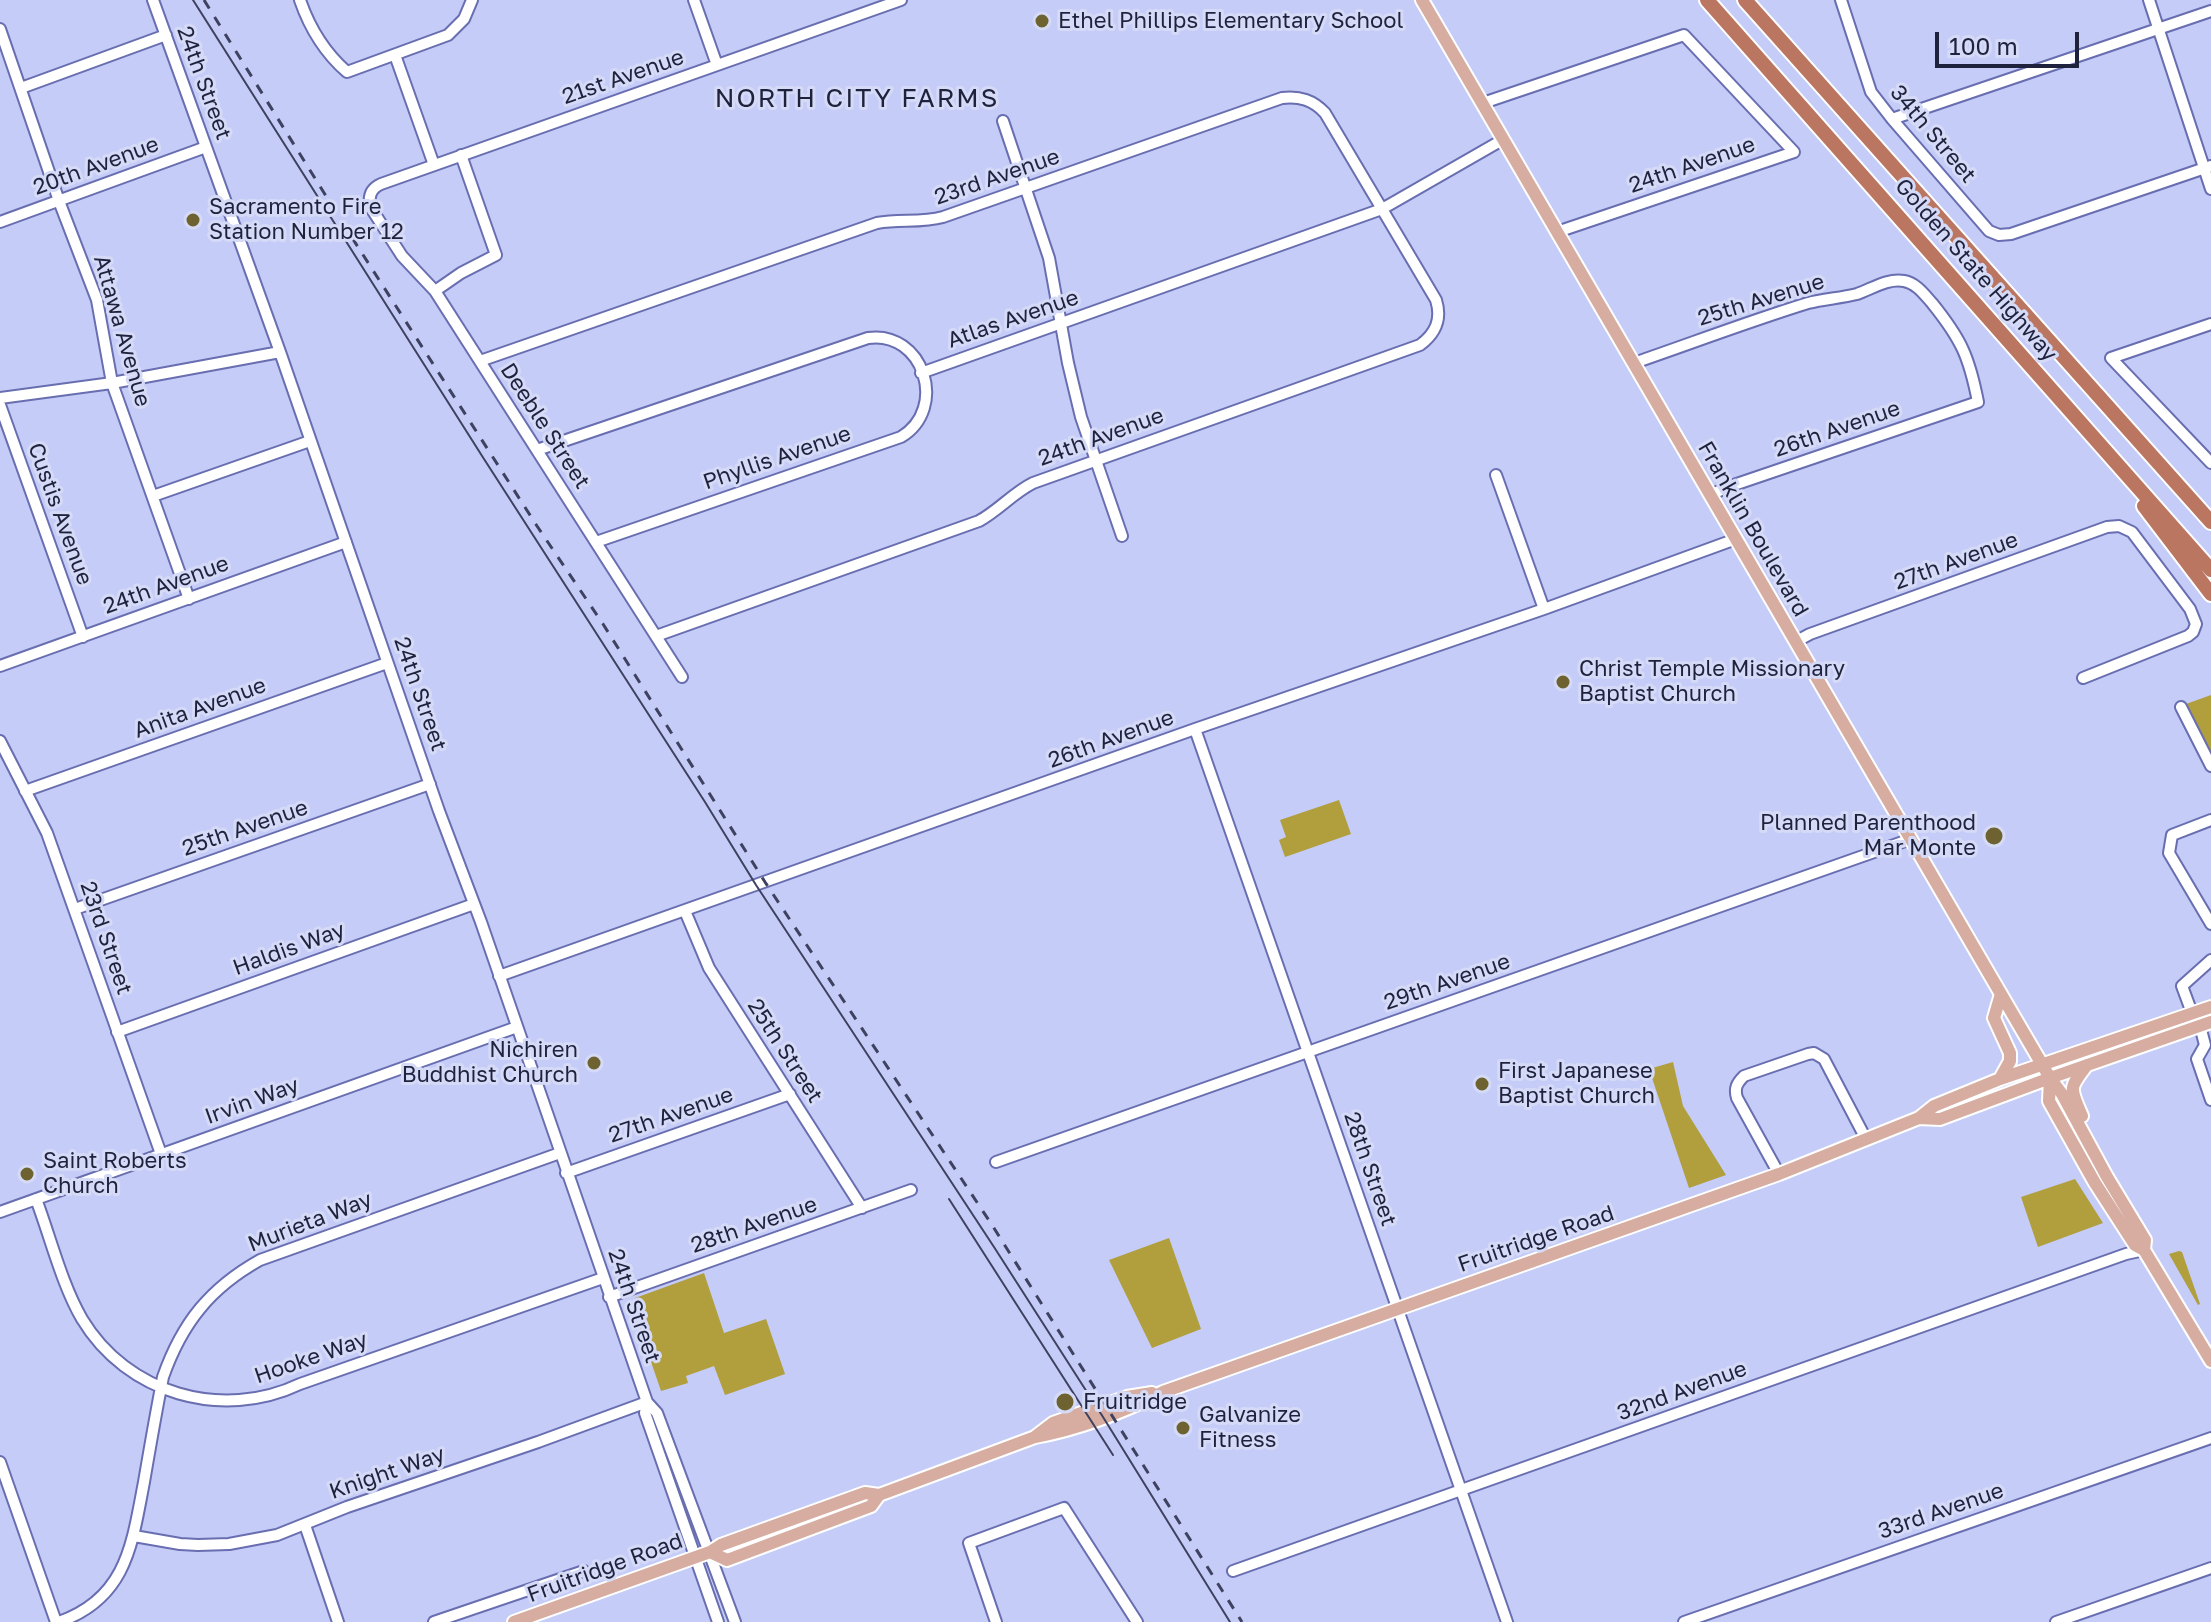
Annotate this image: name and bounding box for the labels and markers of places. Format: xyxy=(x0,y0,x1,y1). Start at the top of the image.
place label: Ethel Phillips Elementary School xyxy=(1058,8,1403,34)
marker: Ethel Phillips Elementary School xyxy=(1033,12,1051,30)
place label: Sacramento Fire Station Number 12 xyxy=(209,194,404,246)
marker: Sacramento Fire Station Number 12 xyxy=(184,211,202,229)
place label: Christ Temple Missionary Baptist Church xyxy=(1579,656,1845,708)
marker: Christ Temple Missionary Baptist Church xyxy=(1554,673,1572,691)
place label: Planned Parenthood Mar Monte xyxy=(1760,810,1976,862)
marker: Planned Parenthood Mar Monte xyxy=(1983,825,2005,847)
place label: Nichiren Buddhist Church xyxy=(402,1037,578,1088)
marker: Nichiren Buddhist Church xyxy=(585,1054,603,1072)
place label: First Japanese Baptist Church xyxy=(1498,1058,1655,1110)
marker: First Japanese Baptist Church xyxy=(1473,1075,1491,1093)
place label: Saint Roberts Church xyxy=(43,1148,187,1200)
marker: Saint Roberts Church xyxy=(18,1165,36,1183)
place label: Fruitridge xyxy=(1083,1389,1187,1415)
marker: Fruitridge xyxy=(1054,1391,1076,1413)
place label: Galvanize Fitness xyxy=(1199,1402,1301,1454)
marker: Galvanize Fitness xyxy=(1174,1419,1192,1437)

